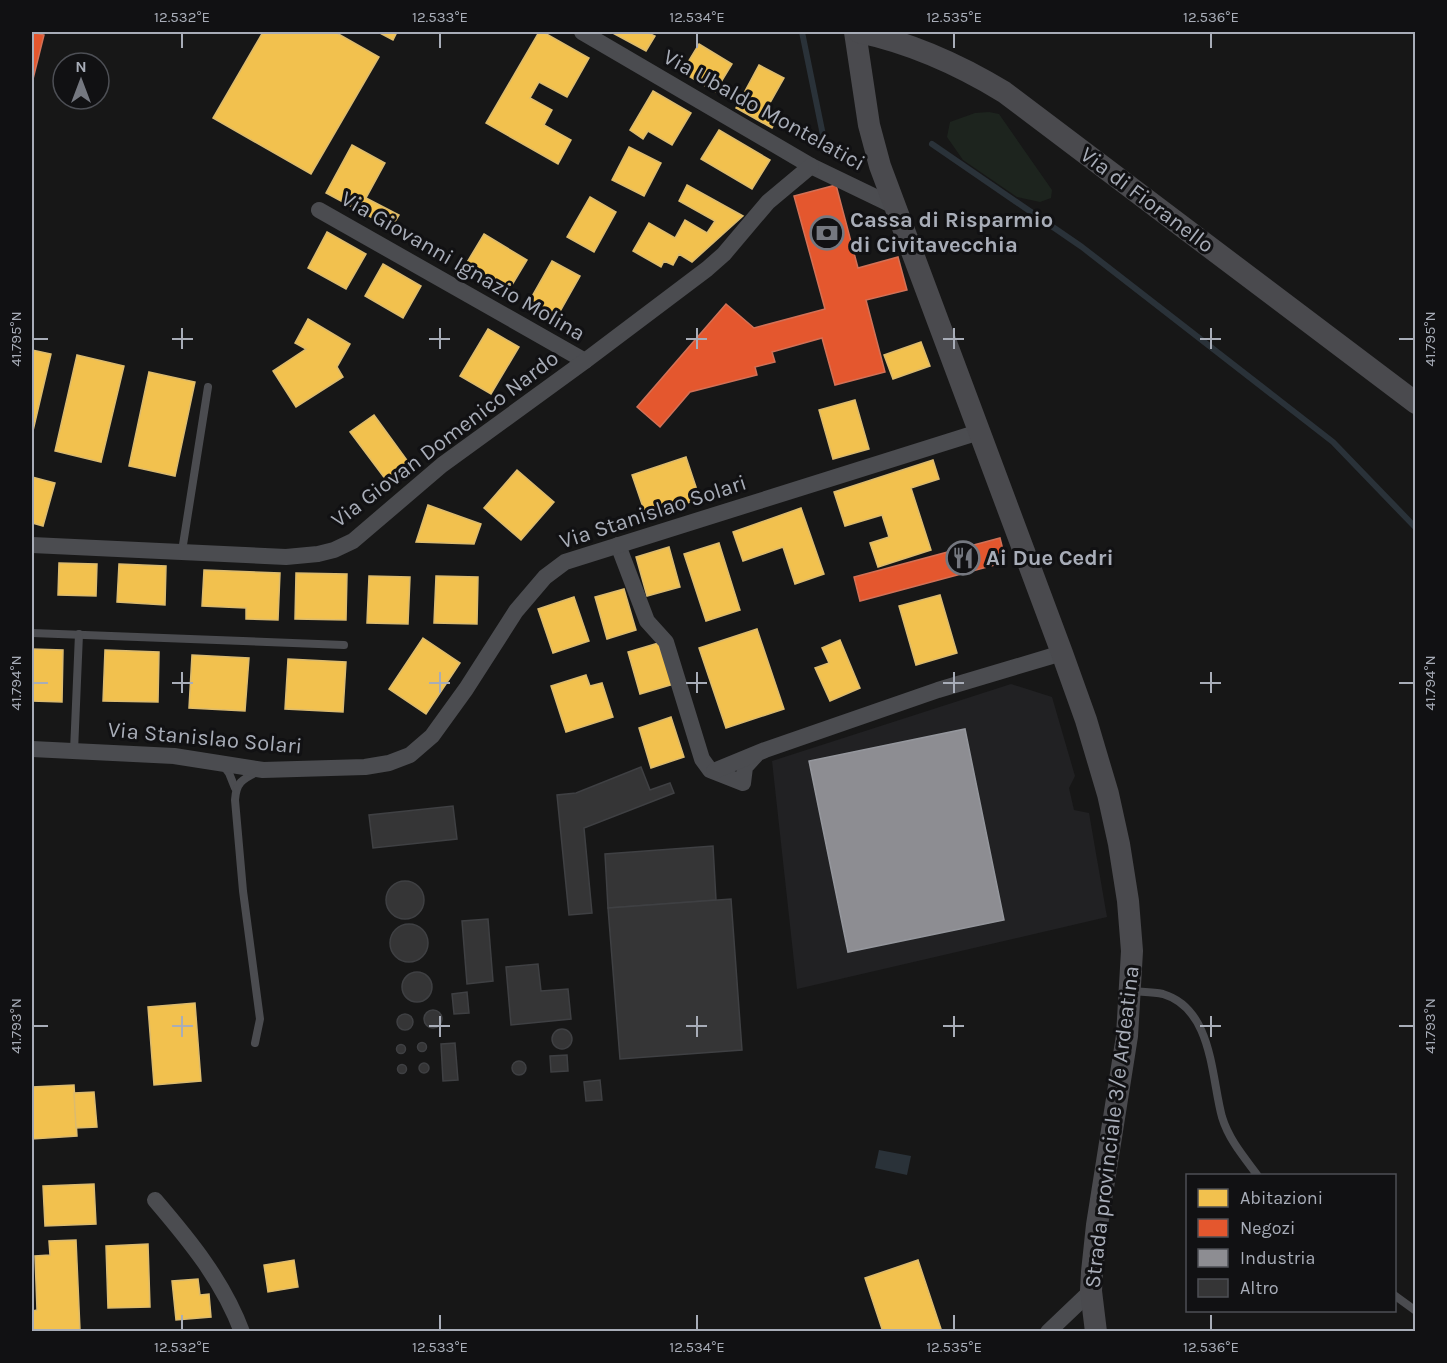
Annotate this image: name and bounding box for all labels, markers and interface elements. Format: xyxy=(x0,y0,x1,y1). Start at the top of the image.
text: 12.532°E xyxy=(154,8,210,26)
text: 12.533°E xyxy=(412,8,468,26)
text: 12.534°E xyxy=(669,8,725,26)
text: 12.535°E xyxy=(926,8,982,26)
text: 12.536°E xyxy=(1183,8,1239,26)
street label: Via Ubaldo Montelatici xyxy=(659,44,869,176)
north arrow xyxy=(51,51,111,111)
text: N xyxy=(75,57,87,76)
street label: Via di Fioranello xyxy=(1075,141,1219,259)
street label: Via Giovanni Ignazio Molina xyxy=(336,185,590,347)
place label: Cassa di Risparmio di Civitavecchia xyxy=(850,207,1053,258)
bank icon: Cassa di Risparmio di Civitavecchia xyxy=(809,215,845,251)
text: 41.795°N xyxy=(7,311,25,367)
text: 41.795°N xyxy=(1421,311,1439,367)
street label: Via Giovan Domenico Nardo xyxy=(326,345,564,533)
street label: Via Stanislao Solari xyxy=(556,470,750,554)
restaurant icon: Ai Due Cedri xyxy=(945,540,981,576)
place label: Ai Due Cedri xyxy=(986,545,1114,571)
text: 41.794°N xyxy=(7,655,25,711)
text: 41.794°N xyxy=(1421,655,1439,711)
street label: Via Stanislao Solari xyxy=(107,717,303,759)
street label: Strada provinciale 3/e Ardeatina xyxy=(1079,964,1145,1290)
text: 41.793°N xyxy=(7,998,25,1054)
text: 41.793°N xyxy=(1421,998,1439,1054)
legend xyxy=(1186,1174,1396,1312)
text: Abitazioni xyxy=(1240,1187,1323,1209)
text: Negozi xyxy=(1240,1217,1295,1239)
text: Industria xyxy=(1240,1247,1315,1269)
text: Altro xyxy=(1240,1277,1279,1299)
text: 12.532°E xyxy=(154,1338,210,1356)
text: 12.533°E xyxy=(412,1338,468,1356)
text: 12.534°E xyxy=(669,1338,725,1356)
text: 12.535°E xyxy=(926,1338,982,1356)
text: 12.536°E xyxy=(1183,1338,1239,1356)

